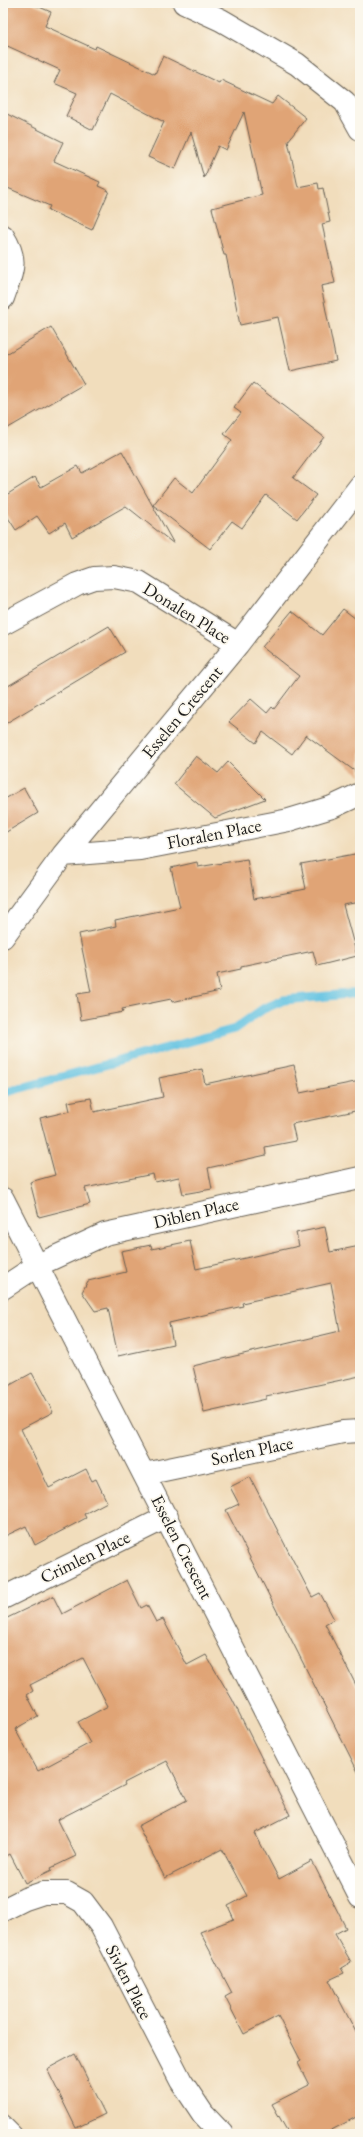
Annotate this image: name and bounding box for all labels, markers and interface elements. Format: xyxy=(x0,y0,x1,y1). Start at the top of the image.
street label: Donalen Place xyxy=(139,577,235,649)
street label: Esselen Crescent xyxy=(136,660,227,763)
street label: Floralen Place xyxy=(165,813,263,854)
street label: Diblen Place xyxy=(151,1192,241,1233)
street label: Sorlen Place xyxy=(209,1431,295,1470)
street label: Esselen Crescent xyxy=(146,1491,219,1603)
street label: Crimlen Place xyxy=(36,1525,133,1588)
street label: Sivlen Place xyxy=(101,1941,158,2023)

